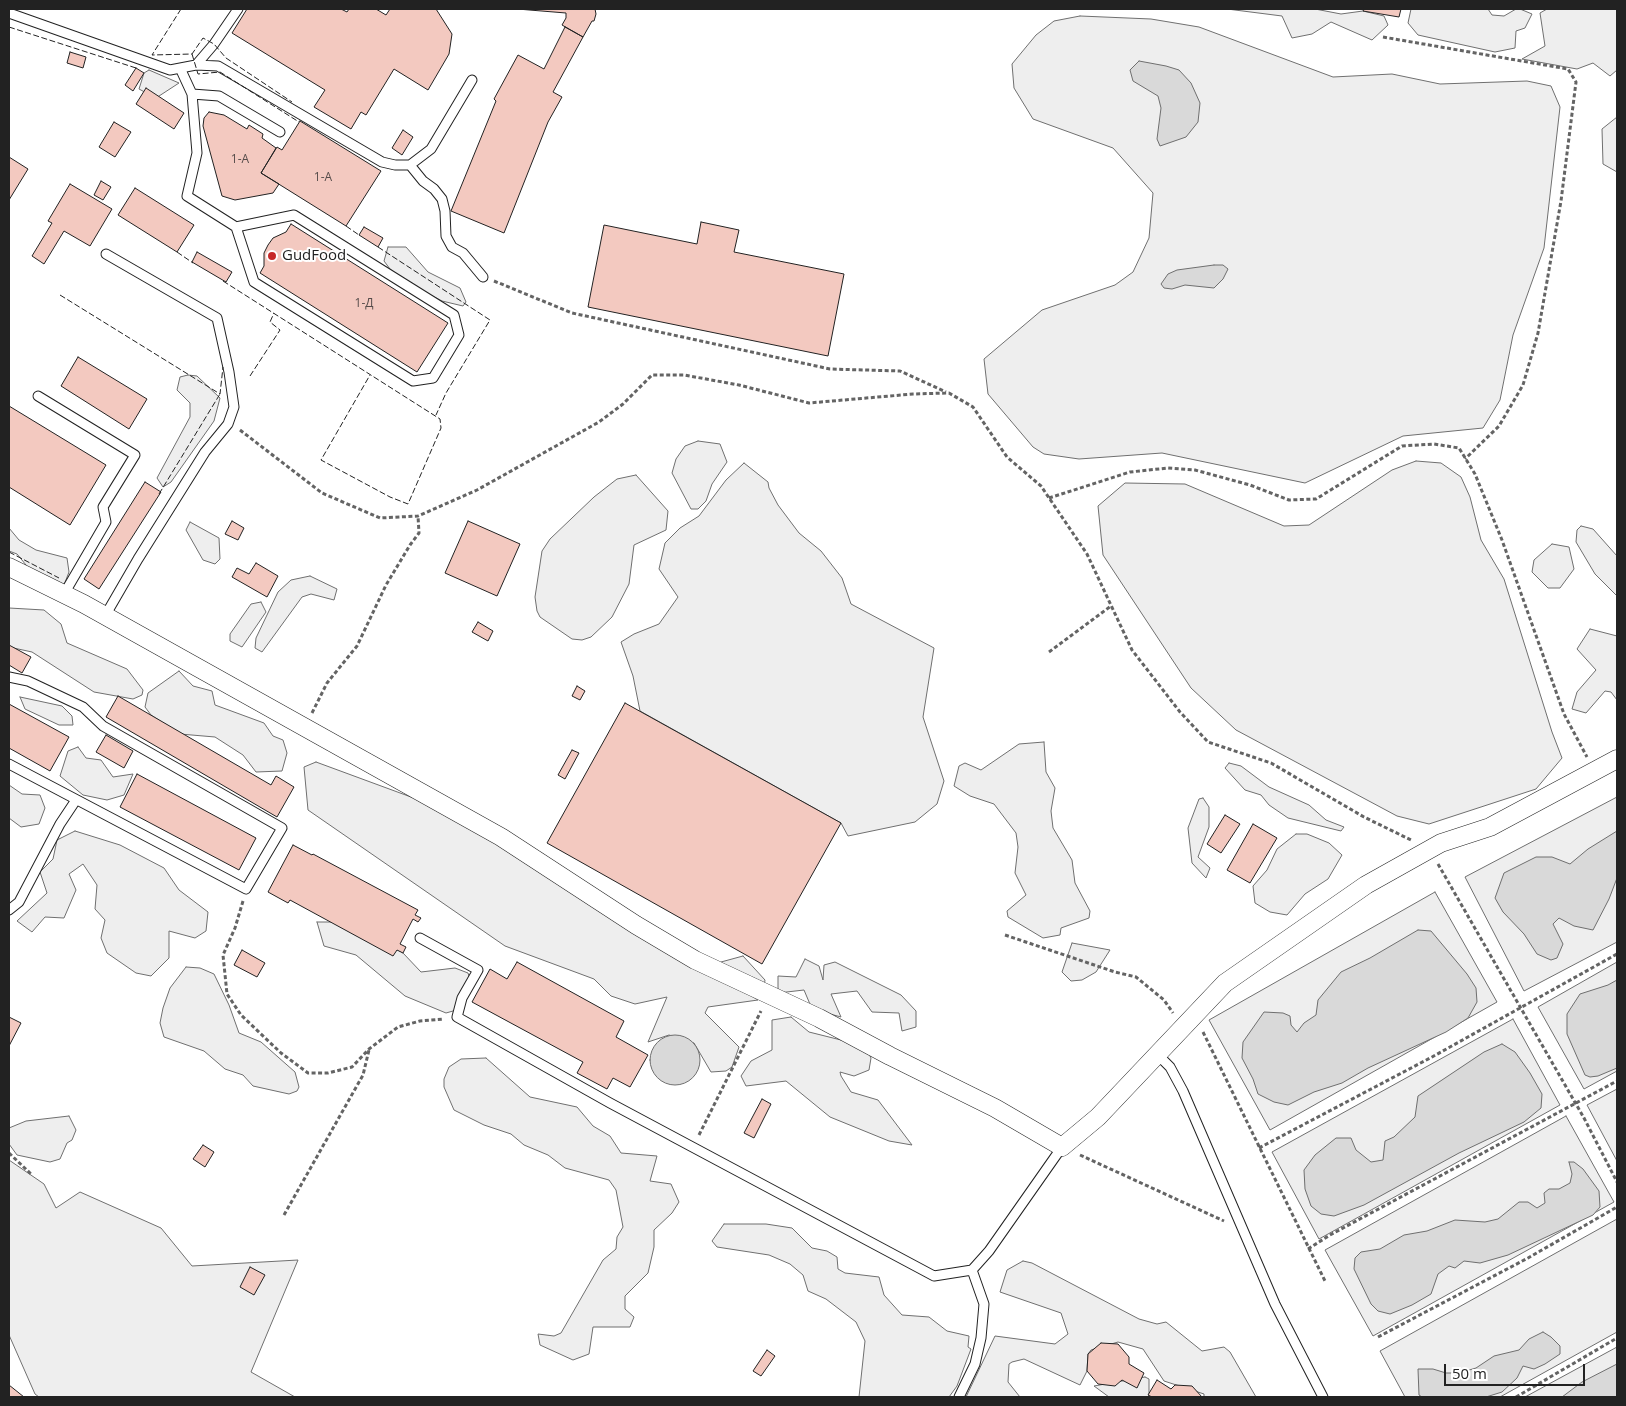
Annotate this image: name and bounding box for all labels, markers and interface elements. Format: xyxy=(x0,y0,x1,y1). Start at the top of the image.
house number: 1-А xyxy=(231,153,249,167)
house number: 1-А xyxy=(314,171,332,185)
place label: GudFood xyxy=(282,247,346,265)
marker: GudFood xyxy=(266,250,278,262)
house number: 1-Д xyxy=(355,297,373,311)
scale bar xyxy=(1446,1354,1587,1386)
text: 50 m xyxy=(1452,1363,1487,1383)

